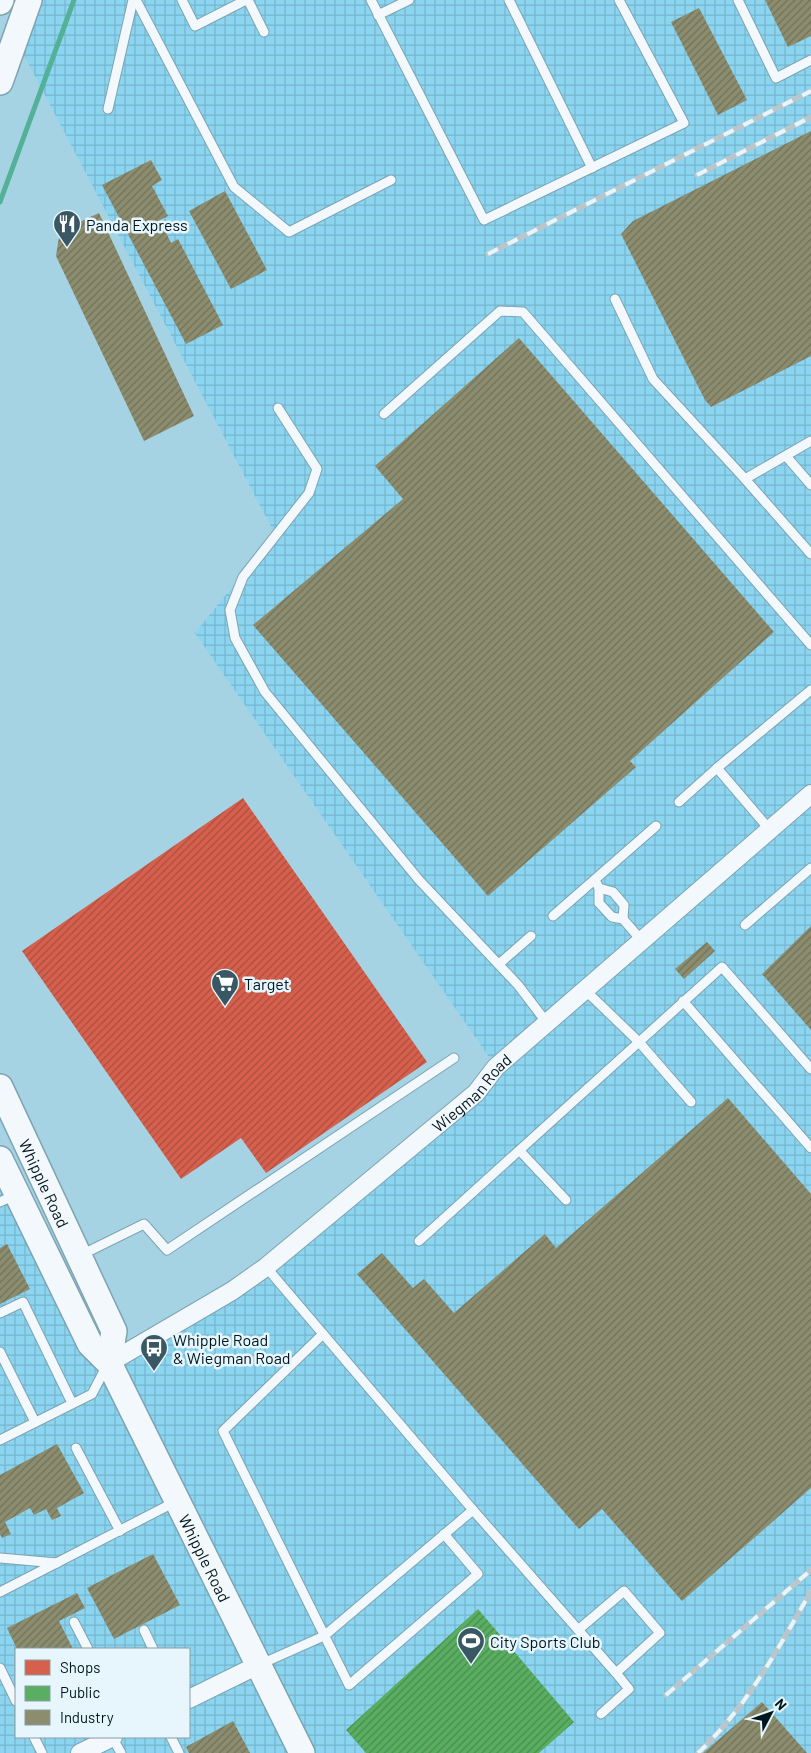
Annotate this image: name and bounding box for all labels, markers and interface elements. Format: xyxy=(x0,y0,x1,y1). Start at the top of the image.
restaurant icon: Panda Express xyxy=(52,209,82,248)
place label: Panda Express xyxy=(86,215,188,234)
supermarket icon: Target xyxy=(210,968,240,1007)
place label: Target xyxy=(244,974,289,993)
street label: Wiegman Road xyxy=(428,1049,515,1135)
street label: Whipple Road xyxy=(16,1136,74,1230)
place label: Whipple Road & Wiegman Road xyxy=(173,1330,291,1367)
bus stop icon: Whipple Road & Wiegman Road xyxy=(139,1333,169,1372)
street label: Whipple Road xyxy=(176,1511,235,1605)
sports icon: City Sports Club xyxy=(456,1626,486,1665)
place label: City Sports Club xyxy=(490,1632,600,1651)
legend xyxy=(15,1648,190,1738)
text: Shops xyxy=(60,1658,100,1676)
text: Public xyxy=(60,1683,100,1701)
north arrow xyxy=(746,1688,796,1738)
text: N xyxy=(772,1695,791,1713)
text: Industry xyxy=(60,1708,114,1726)

